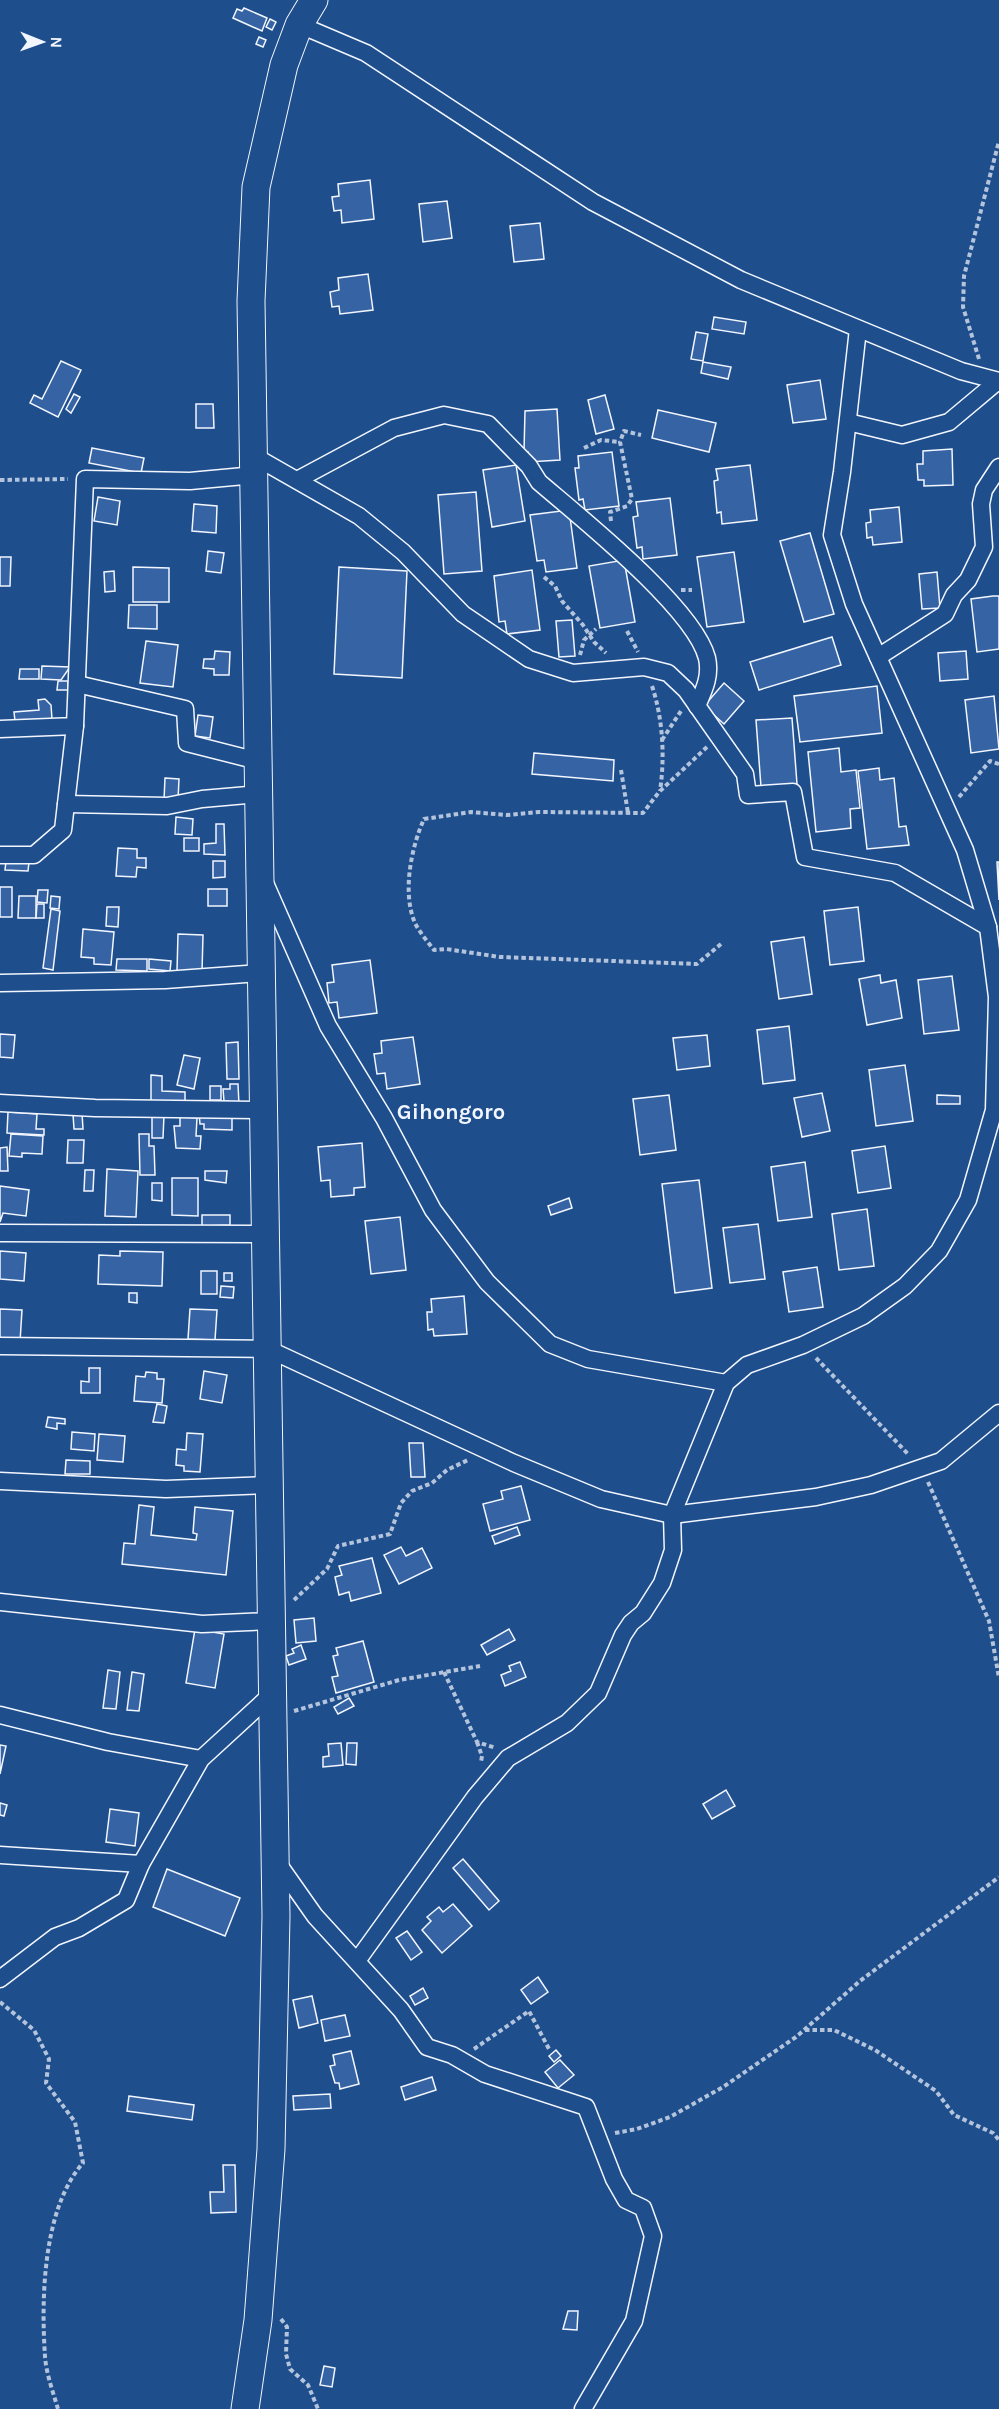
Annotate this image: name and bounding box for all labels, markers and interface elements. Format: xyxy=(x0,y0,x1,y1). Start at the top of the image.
north arrow xyxy=(12,12,72,72)
text: N xyxy=(47,36,66,48)
district label: Gihongoro xyxy=(397,1099,505,1125)

